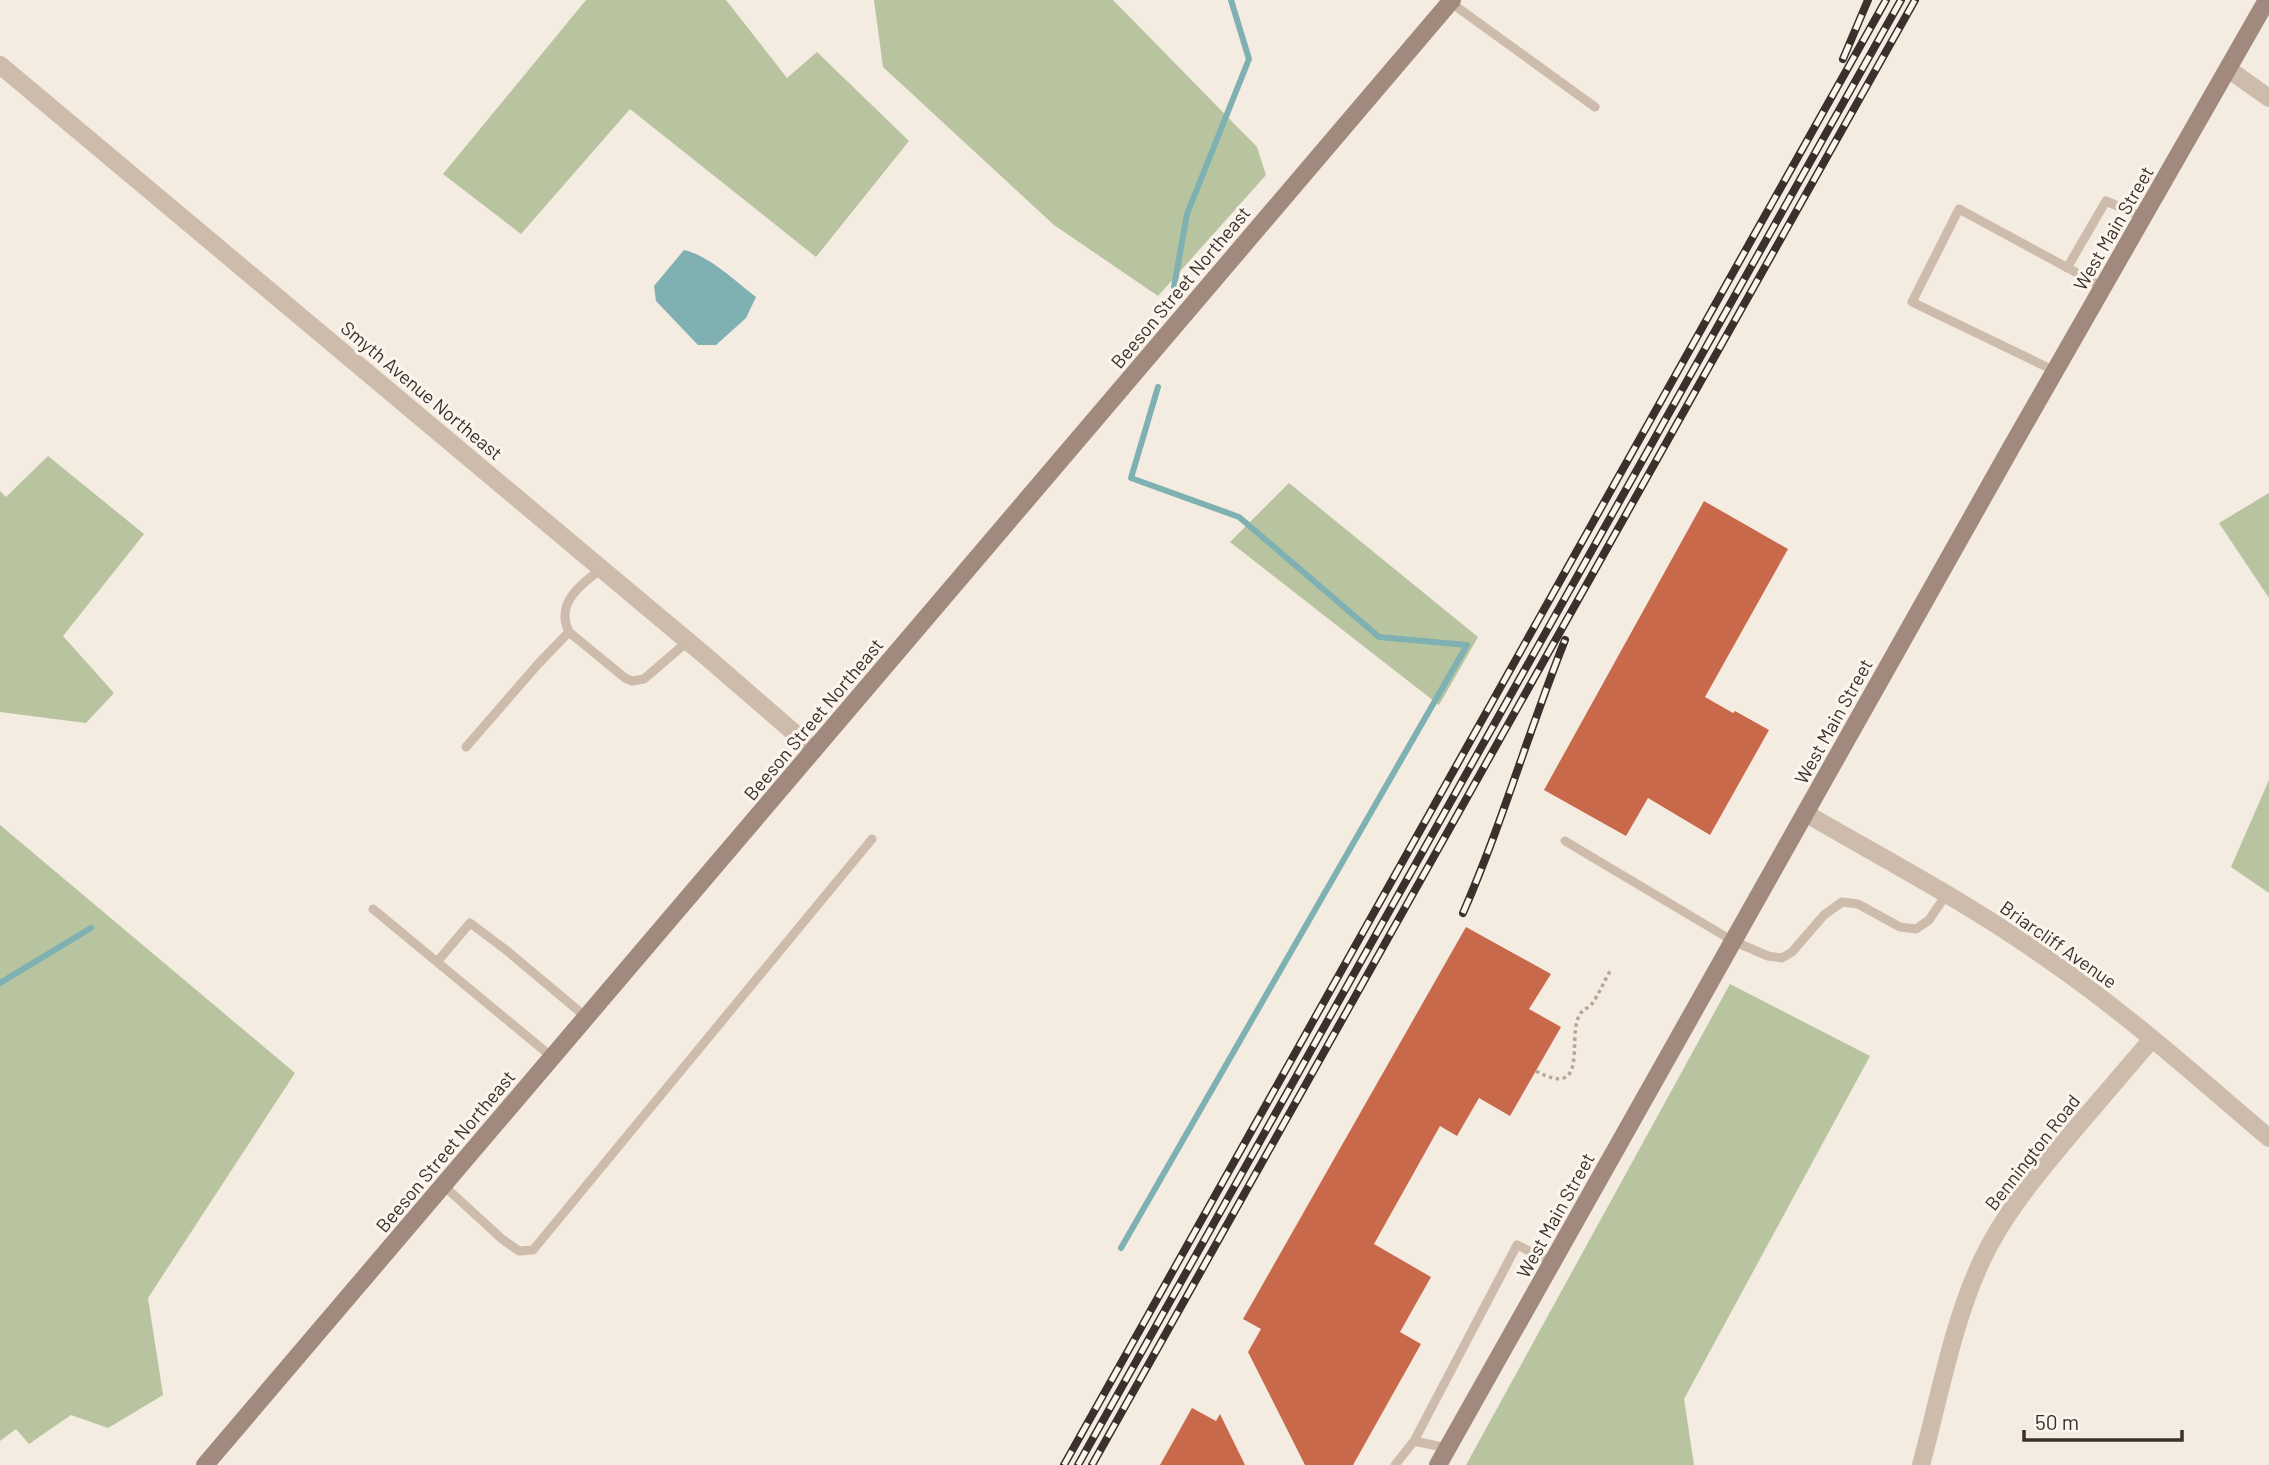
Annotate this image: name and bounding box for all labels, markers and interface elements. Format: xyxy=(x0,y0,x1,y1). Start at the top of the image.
street label: West Main Street xyxy=(2068,162,2158,294)
street label: Beeson Street Northeast xyxy=(1106,201,1254,373)
street label: Smyth Avenue Northeast xyxy=(337,316,507,464)
street label: Beeson Street Northeast xyxy=(739,633,887,805)
street label: West Main Street xyxy=(1789,654,1877,788)
street label: Briarcliff Avenue xyxy=(1996,895,2122,993)
street label: Beeson Street Northeast xyxy=(371,1065,519,1237)
street label: Bennington Road xyxy=(1980,1089,2084,1215)
street label: West Main Street xyxy=(1511,1148,1599,1282)
scale bar xyxy=(2024,1398,2182,1442)
text: 50 m xyxy=(2035,1409,2079,1434)

